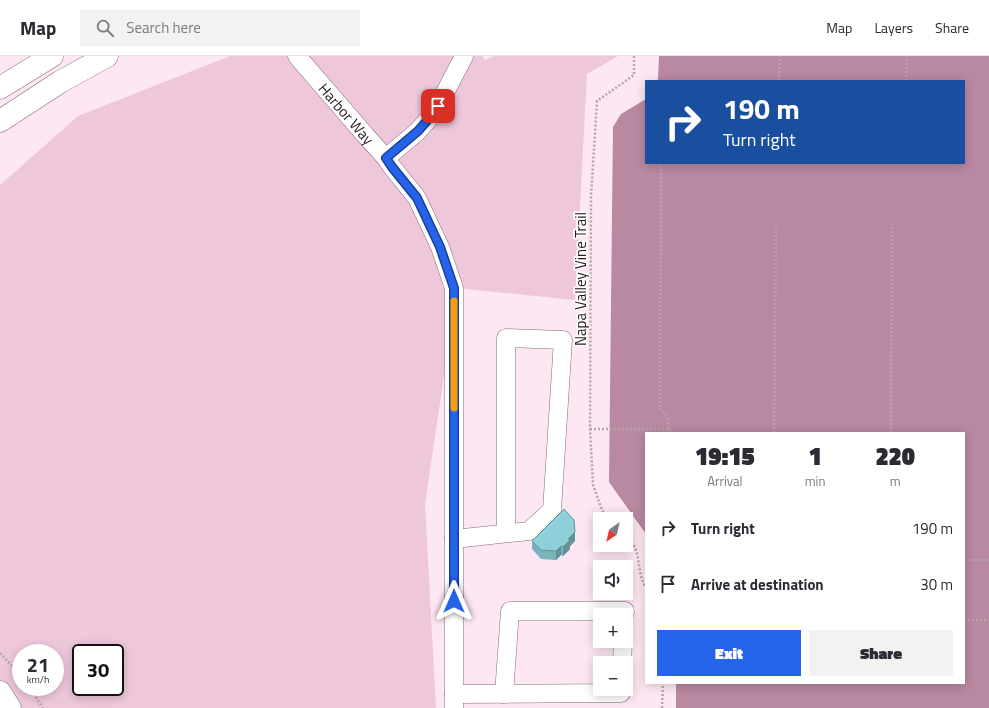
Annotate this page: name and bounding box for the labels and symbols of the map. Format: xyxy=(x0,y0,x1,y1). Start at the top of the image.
street label: Harbor Way xyxy=(313,78,380,150)
pin xyxy=(421,89,455,123)
street label: Napa Valley Vine Trail xyxy=(569,212,592,346)
north arrow xyxy=(593,512,633,552)
position arrow xyxy=(433,580,475,622)
speed limit sign: 30 xyxy=(72,644,124,696)

